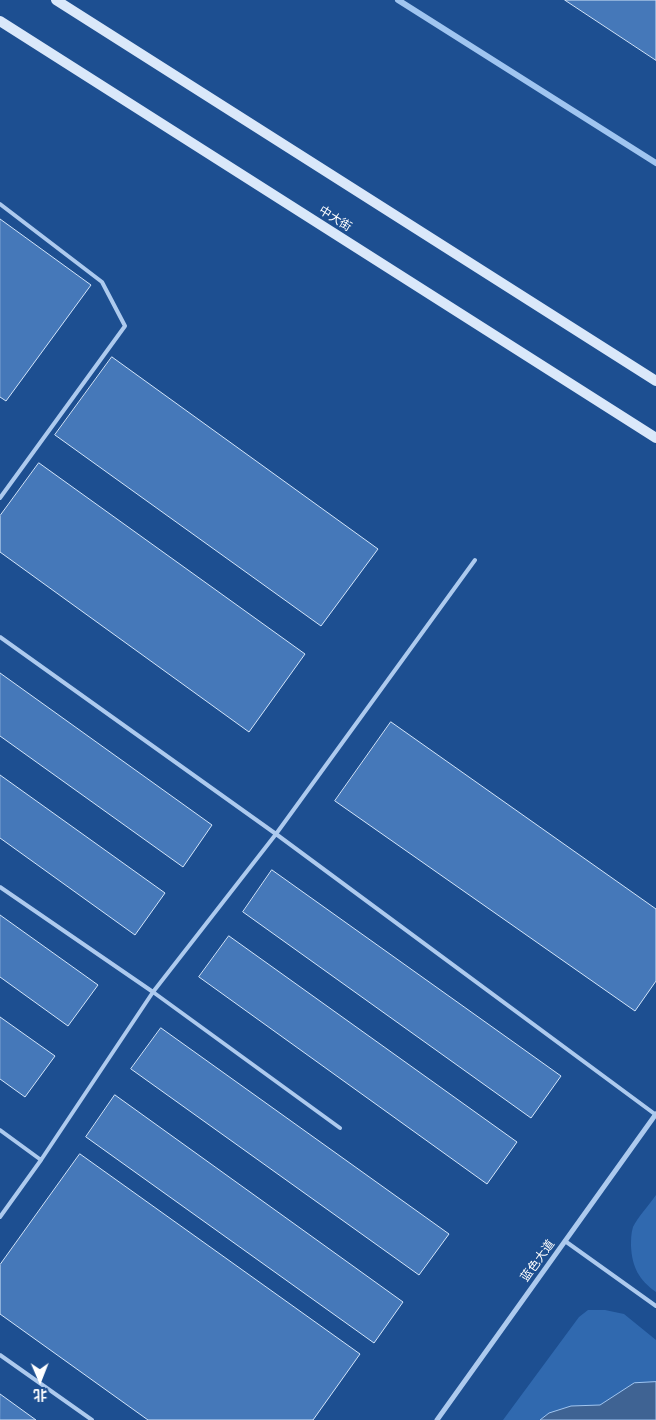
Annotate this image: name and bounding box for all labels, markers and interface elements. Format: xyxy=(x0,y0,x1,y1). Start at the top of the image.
street label: 中大街 xyxy=(316,203,354,235)
street label: 蓝色大道 xyxy=(518,1237,558,1285)
north arrow xyxy=(15,1355,65,1405)
text: 北 xyxy=(33,1387,47,1403)

